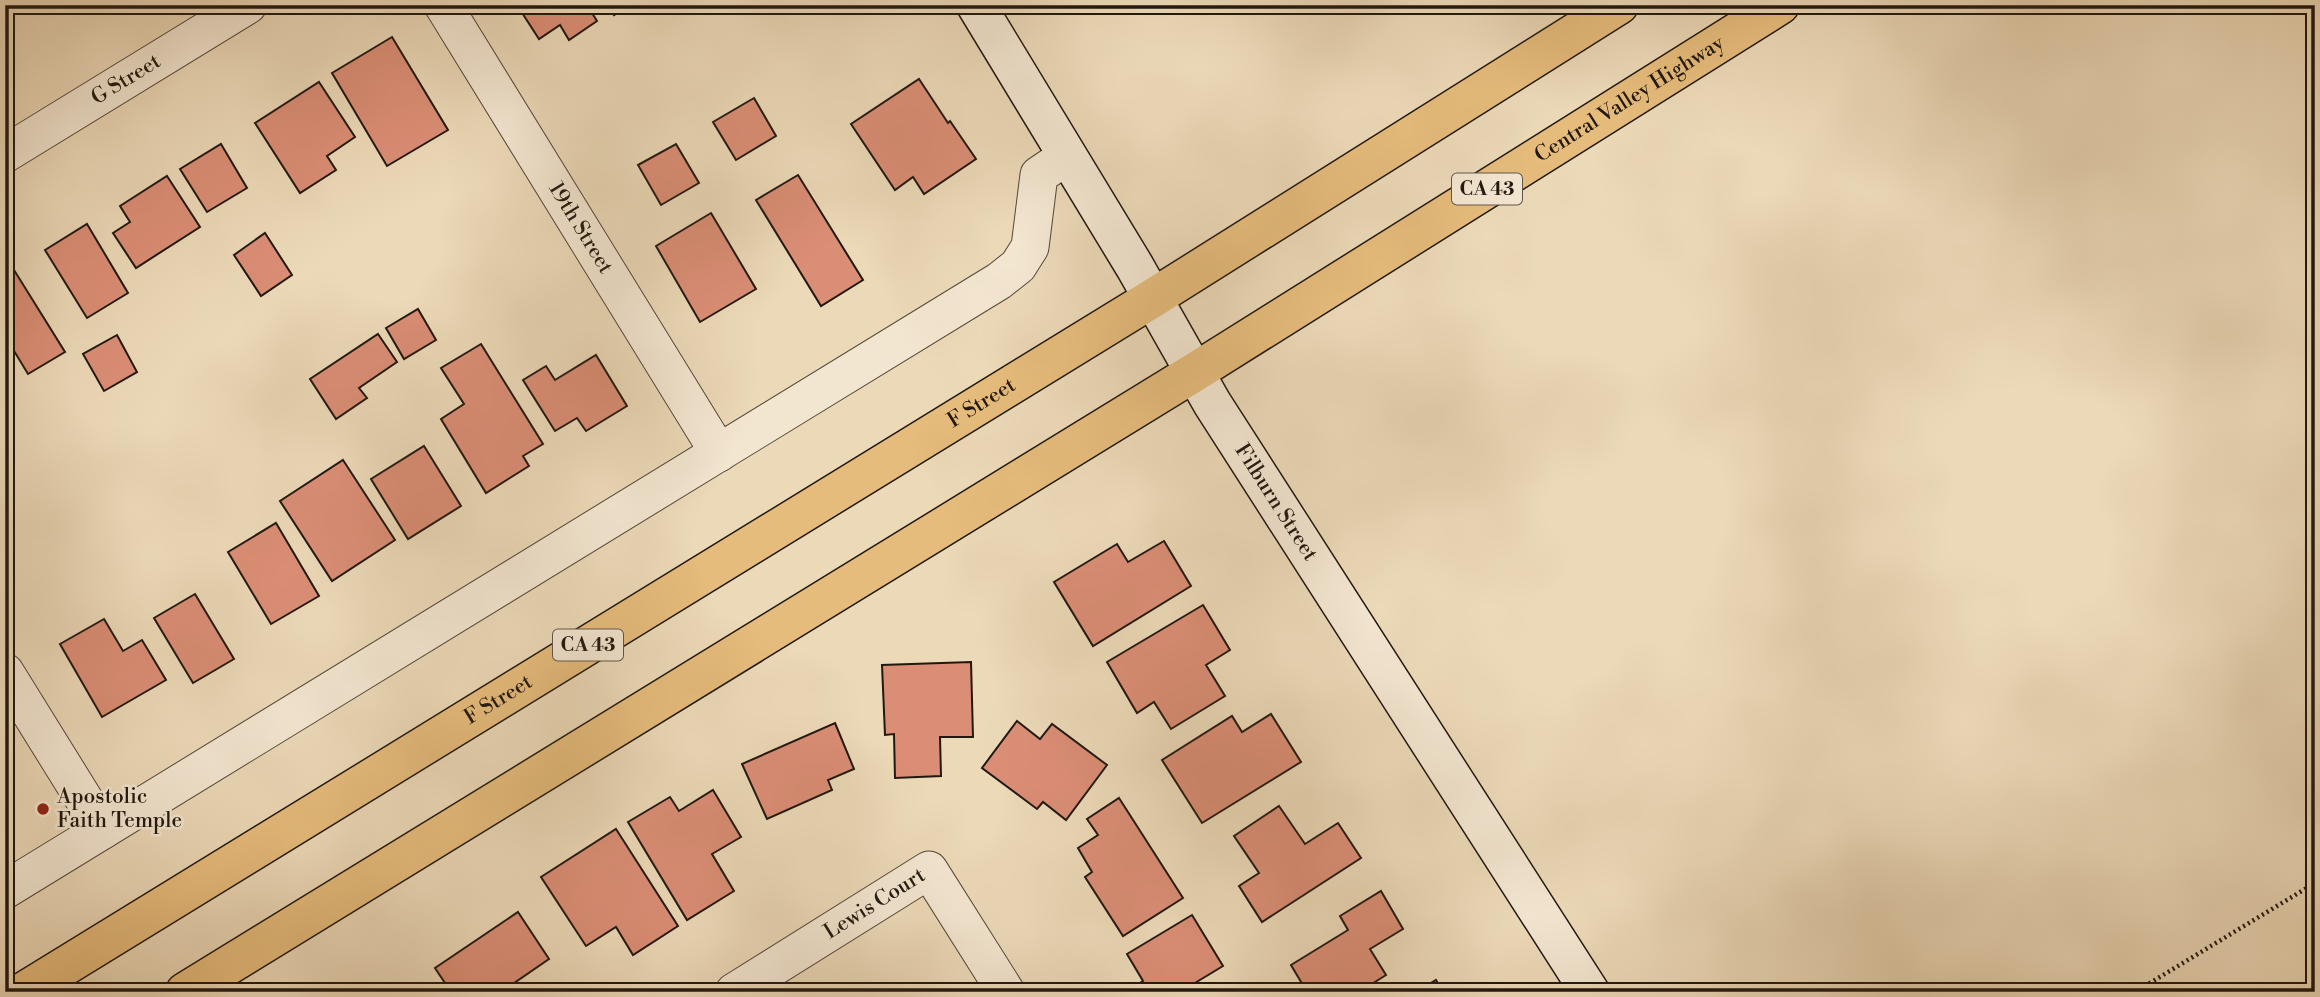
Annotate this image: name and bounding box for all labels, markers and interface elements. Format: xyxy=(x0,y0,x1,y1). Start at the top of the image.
street label: Central Valley Highway xyxy=(1530,30,1730,169)
street label: G Street xyxy=(86,48,166,111)
road number: CA 43 xyxy=(1452,174,1522,204)
street label: 19th Street xyxy=(542,178,619,279)
street label: F Street xyxy=(943,372,1021,434)
street label: Filburn Street xyxy=(1229,439,1323,566)
road number: CA 43 xyxy=(553,630,623,660)
street label: F Street xyxy=(460,669,538,731)
place label: Apostolic Faith Temple xyxy=(56,784,182,834)
marker: Apostolic Faith Temple xyxy=(35,801,51,817)
street label: Lewis Court xyxy=(819,862,931,945)

